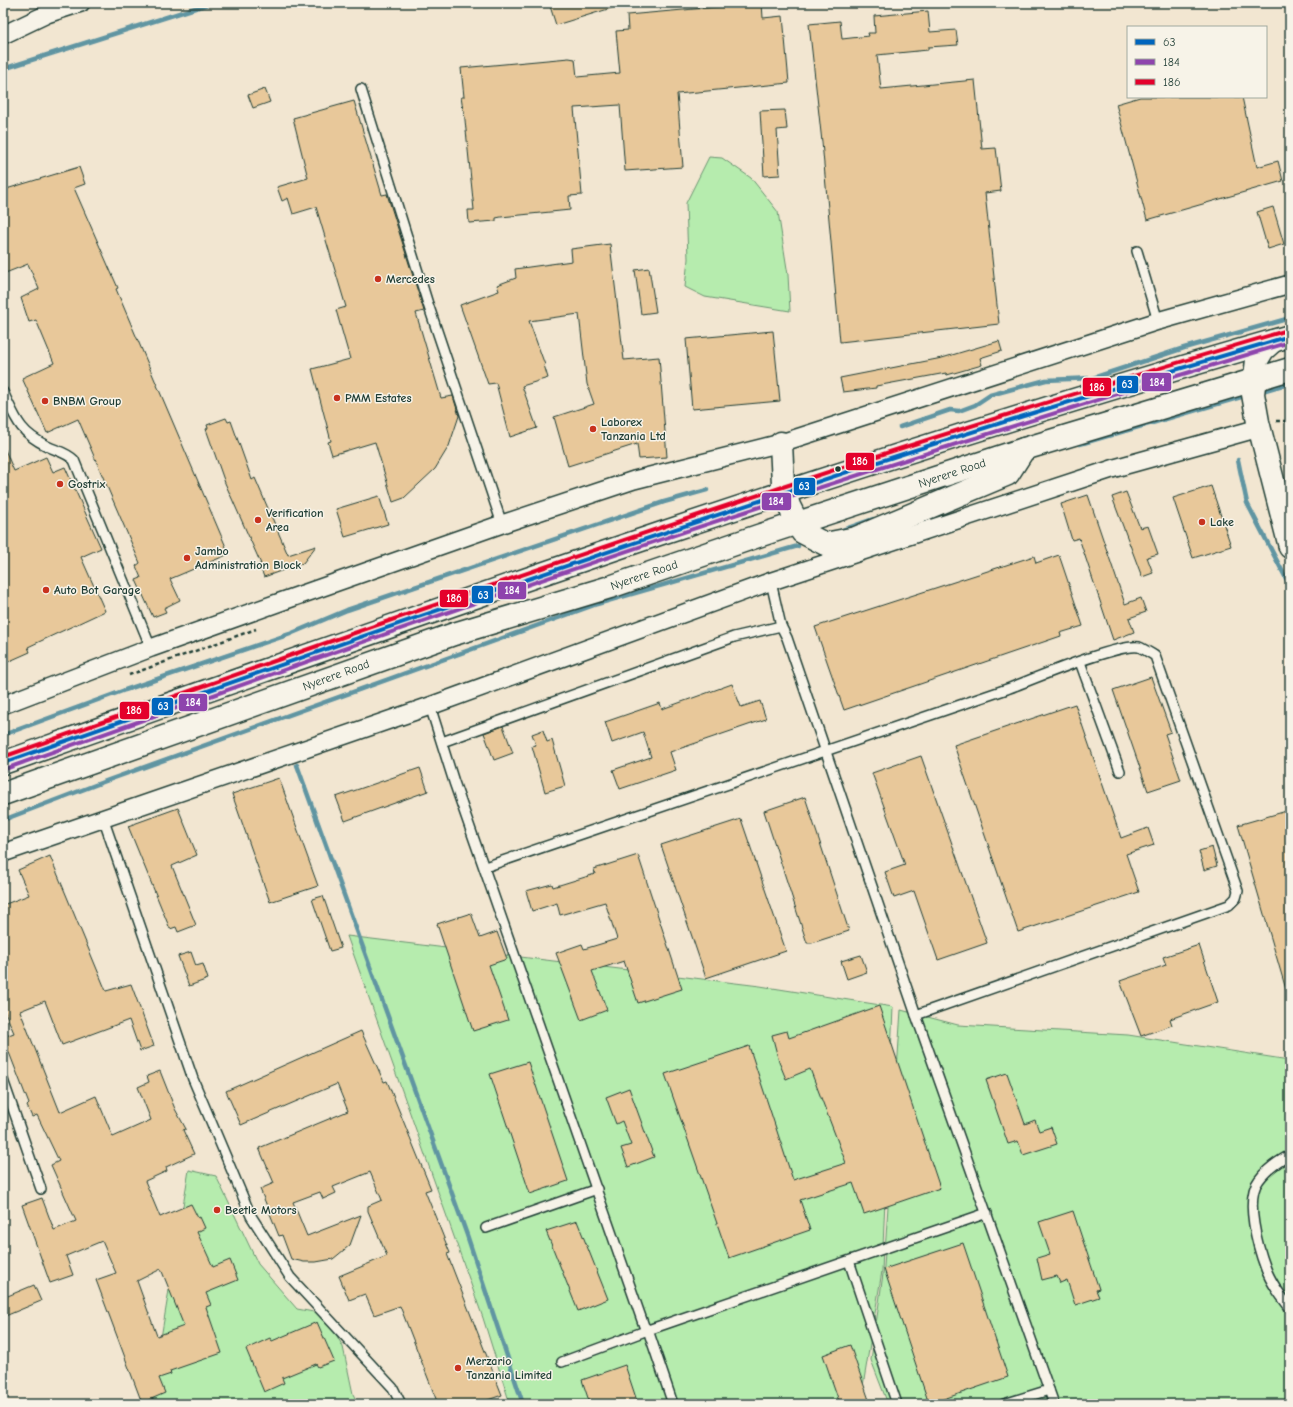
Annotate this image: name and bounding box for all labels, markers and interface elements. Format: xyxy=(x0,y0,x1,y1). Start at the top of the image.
legend xyxy=(1127,26,1267,98)
text: 63 xyxy=(1163,35,1176,49)
text: 184 xyxy=(1163,55,1180,69)
text: 186 xyxy=(1163,75,1180,89)
place label: Mercedes xyxy=(386,272,435,286)
marker: Mercedes xyxy=(373,274,383,284)
line badge: 184 xyxy=(1141,372,1172,392)
line badge: 63 xyxy=(1116,375,1139,394)
text: 184 xyxy=(1149,376,1165,389)
line badge: 186 xyxy=(1082,377,1112,397)
text: 63 xyxy=(1121,378,1133,391)
text: 186 xyxy=(1089,381,1105,394)
place label: PMM Estates xyxy=(345,391,412,405)
marker: PMM Estates xyxy=(332,393,342,403)
place label: BNBM Group xyxy=(53,394,121,408)
marker: BNBM Group xyxy=(40,396,50,406)
place label: Laborex Tanzania Ltd xyxy=(601,415,666,443)
marker: Laborex Tanzania Ltd xyxy=(588,424,598,434)
line badge: 186 xyxy=(845,452,875,471)
text: 186 xyxy=(852,455,868,468)
street label: Nyerere Road xyxy=(916,456,988,490)
unlabelled marker xyxy=(833,464,843,474)
place label: Gostrix xyxy=(68,477,105,491)
line badge: 63 xyxy=(793,477,816,496)
marker: Gostrix xyxy=(55,479,65,489)
text: 63 xyxy=(798,480,810,493)
line badge: 184 xyxy=(761,492,792,511)
text: 184 xyxy=(768,495,784,508)
place label: Verification Area xyxy=(266,506,323,534)
marker: Verification Area xyxy=(253,515,263,525)
place label: Lake xyxy=(1210,515,1234,529)
marker: Lake xyxy=(1197,517,1207,527)
place label: Jambo Administration Block xyxy=(195,544,301,572)
marker: Jambo Administration Block xyxy=(182,553,192,563)
street label: Nyerere Road xyxy=(609,557,679,593)
line badge: 184 xyxy=(497,581,527,600)
place label: Auto Bot Garage xyxy=(54,583,140,597)
text: 184 xyxy=(504,584,520,597)
marker: Auto Bot Garage xyxy=(41,585,51,595)
line badge: 63 xyxy=(471,585,494,604)
line badge: 186 xyxy=(439,589,469,608)
text: 63 xyxy=(477,589,489,602)
text: 186 xyxy=(446,592,462,605)
street label: Nyerere Road xyxy=(301,656,371,694)
line badge: 184 xyxy=(178,693,208,712)
text: 184 xyxy=(185,696,201,709)
line badge: 63 xyxy=(151,697,174,716)
text: 63 xyxy=(157,700,169,713)
line badge: 186 xyxy=(119,701,150,720)
text: 186 xyxy=(126,704,142,717)
place label: Beetle Motors xyxy=(225,1203,297,1217)
marker: Beetle Motors xyxy=(212,1205,222,1215)
place label: Merzario Tanzania Limited xyxy=(466,1354,552,1382)
marker: Merzario Tanzania Limited xyxy=(453,1363,463,1373)

